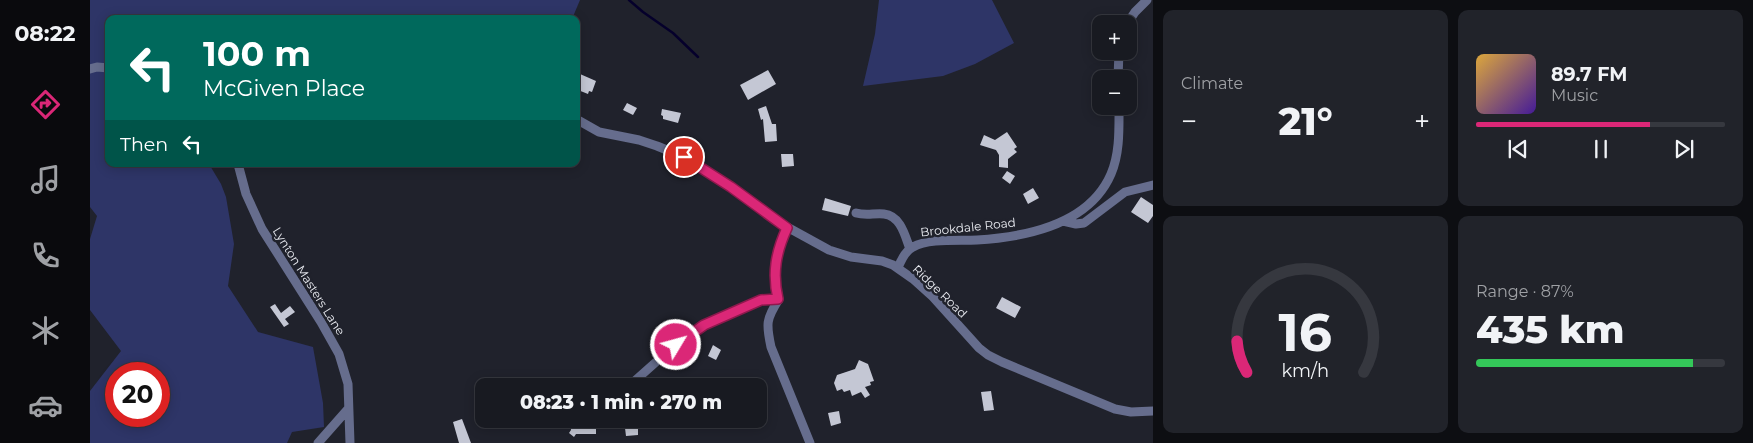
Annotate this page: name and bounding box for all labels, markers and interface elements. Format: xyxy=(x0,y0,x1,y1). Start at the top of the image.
map controls xyxy=(1092,15,1137,115)
button: + xyxy=(1092,15,1137,60)
text: 08:22 xyxy=(14,20,76,47)
text: 100 m xyxy=(203,32,311,75)
icon: left xyxy=(120,35,185,100)
text: 89.7 FM xyxy=(1551,63,1628,86)
button: − xyxy=(1092,70,1137,115)
text: Climate xyxy=(1181,74,1243,93)
text: McGiven Place xyxy=(203,75,365,102)
text: Music xyxy=(1551,86,1598,105)
icon: directions xyxy=(28,87,63,122)
text: 21° xyxy=(1279,98,1333,145)
text: − xyxy=(1181,104,1197,138)
text: + xyxy=(1414,104,1430,138)
icon: left xyxy=(178,130,206,158)
text: Then xyxy=(120,133,168,156)
icon: previous xyxy=(1504,135,1532,163)
icon: pause xyxy=(1587,135,1615,163)
icon: next xyxy=(1670,135,1698,163)
pin xyxy=(663,136,705,178)
icon: arrive xyxy=(670,143,698,171)
icon: music xyxy=(28,162,63,197)
street label: Brookdale Road xyxy=(920,215,1016,239)
street label: Lynton Masters Lane xyxy=(270,224,348,338)
icon: phone xyxy=(28,238,63,273)
street label: Ridge Road xyxy=(910,261,970,321)
text: Range · 87% xyxy=(1476,282,1574,301)
text: 16 xyxy=(1279,301,1332,364)
text: 435 km xyxy=(1476,306,1625,353)
icon: climate xyxy=(28,313,63,348)
position arrow xyxy=(649,318,701,370)
text: km/h xyxy=(1282,360,1329,381)
speed limit sign: 20 xyxy=(105,362,170,427)
icon: car xyxy=(28,388,63,423)
text: 08:23 · 1 min · 270 m xyxy=(520,391,722,414)

